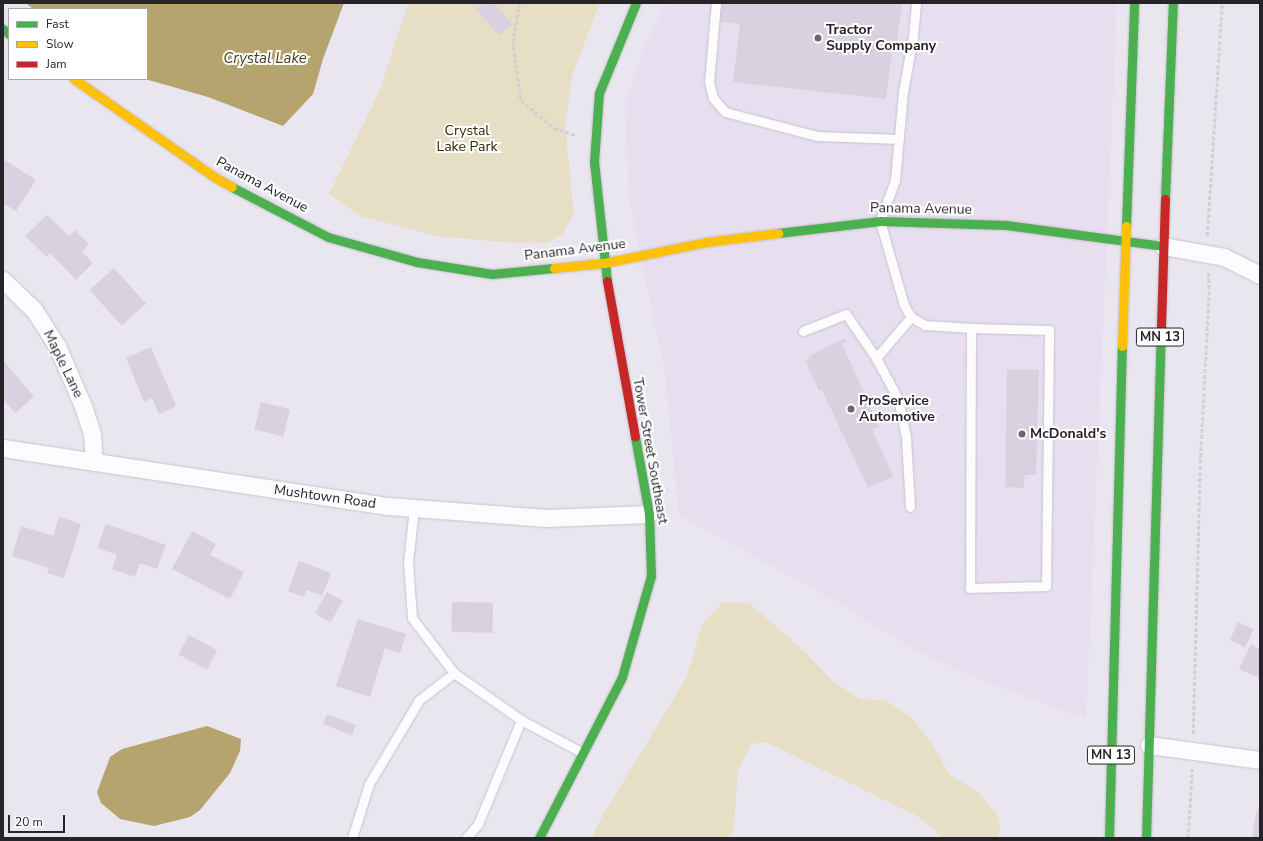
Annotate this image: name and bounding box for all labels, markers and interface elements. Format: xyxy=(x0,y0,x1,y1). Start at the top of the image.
legend xyxy=(8,8,148,80)
text: Fast xyxy=(46,16,69,32)
place label: Tractor Supply Company xyxy=(826,22,936,54)
marker: Tractor Supply Company xyxy=(813,33,823,43)
text: Slow xyxy=(46,36,74,52)
water label: Crystal Lake xyxy=(223,50,307,68)
text: Jam xyxy=(46,56,67,72)
park label: Crystal Lake Park xyxy=(437,123,497,156)
street label: Panama Avenue xyxy=(213,154,311,216)
street label: Panama Avenue xyxy=(870,200,972,218)
street label: Panama Avenue xyxy=(523,235,627,265)
road number: MN 13 xyxy=(1135,326,1185,348)
street label: Maple Lane xyxy=(39,327,87,401)
street label: Tower Street Southeast xyxy=(629,377,671,525)
place label: ProService Automotive xyxy=(859,393,935,426)
marker: ProService Automotive xyxy=(846,404,856,414)
place label: McDonald's xyxy=(1030,426,1106,442)
marker: McDonald's xyxy=(1017,429,1027,439)
street label: Mushtown Road xyxy=(273,482,377,512)
road number: MN 13 xyxy=(1086,744,1136,766)
scale bar xyxy=(10,807,67,833)
text: 20 m xyxy=(15,814,43,830)

